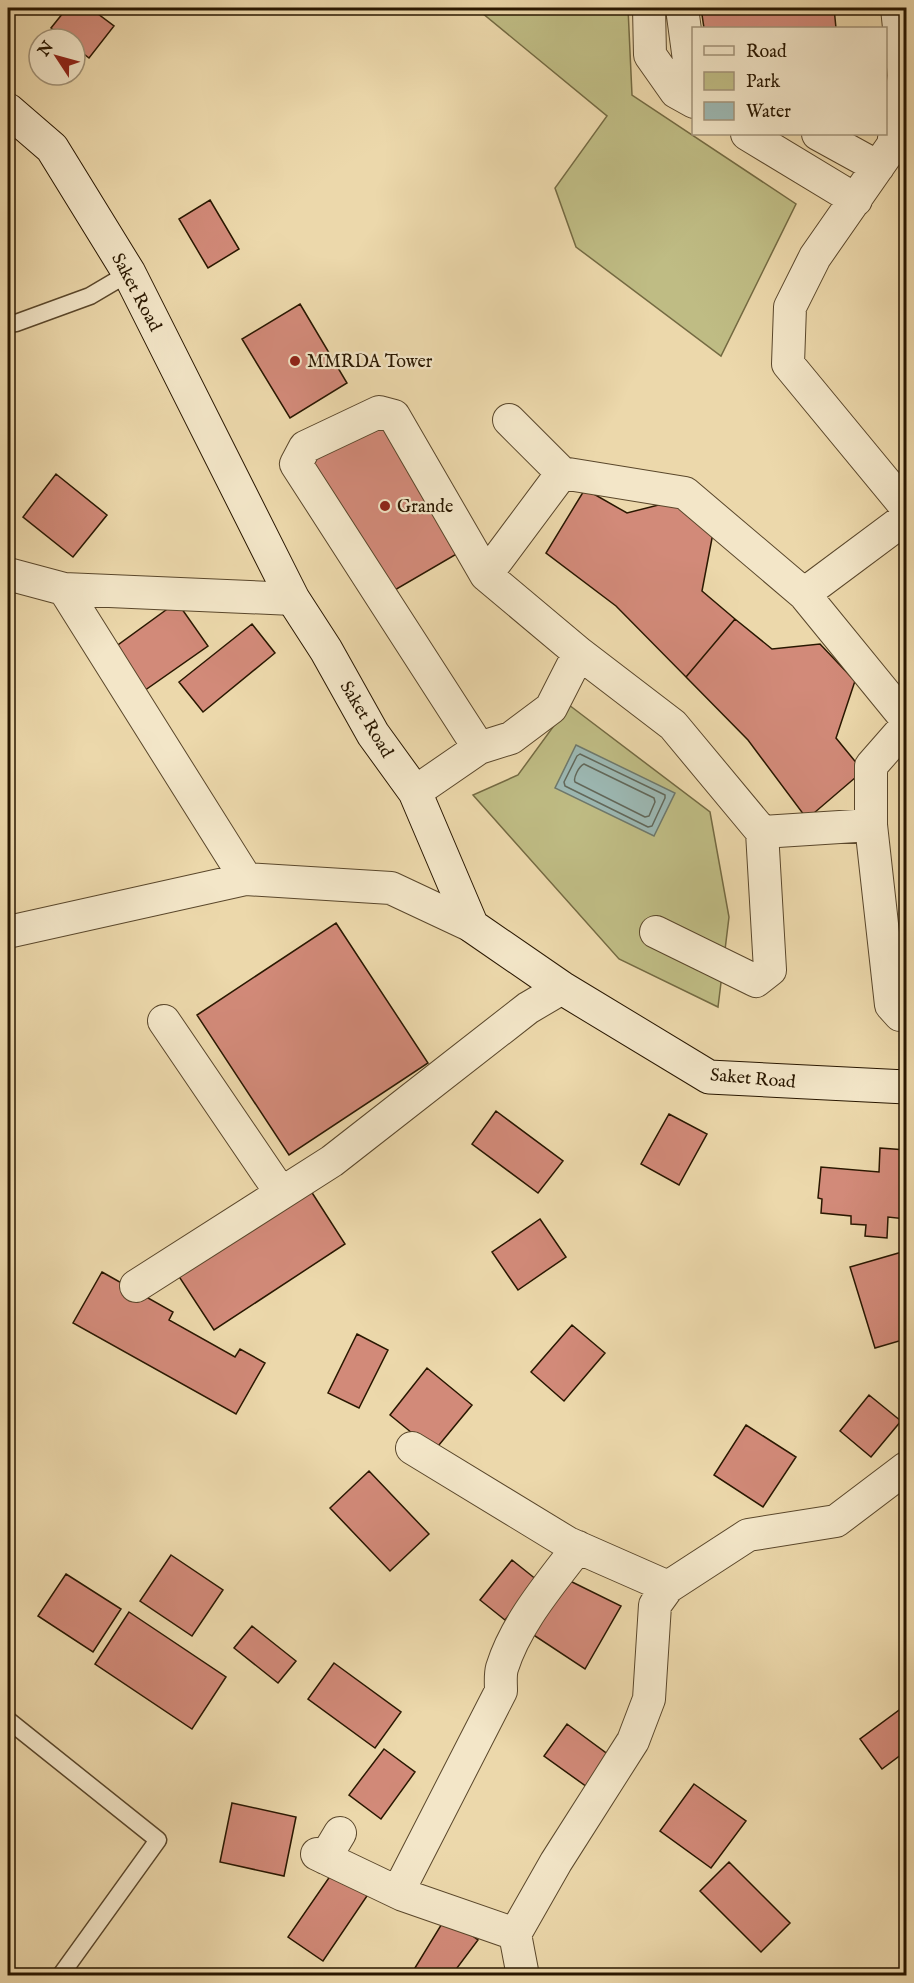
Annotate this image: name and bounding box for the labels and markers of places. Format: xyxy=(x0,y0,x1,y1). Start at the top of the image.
place label: MMRDA Tower xyxy=(307,351,433,374)
marker: MMRDA Tower xyxy=(288,354,302,368)
place label: Grande xyxy=(397,496,453,519)
marker: Grande xyxy=(378,499,392,513)

